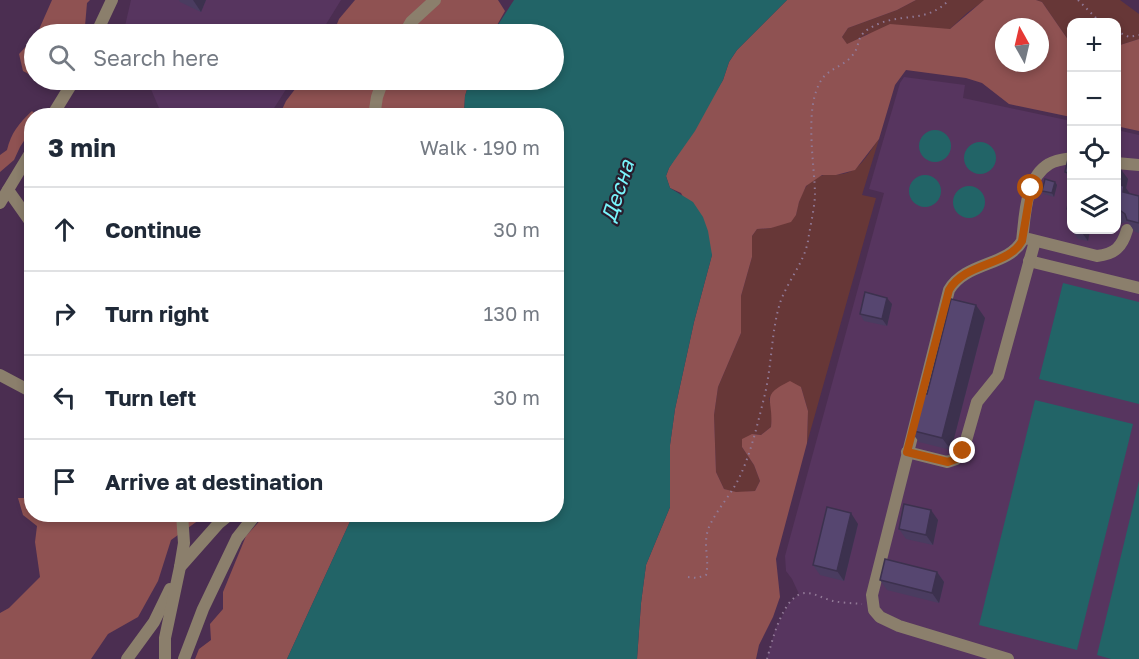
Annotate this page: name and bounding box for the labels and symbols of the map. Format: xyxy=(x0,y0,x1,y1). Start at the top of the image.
north arrow xyxy=(995,18,1049,72)
water label: Десна xyxy=(595,155,640,226)
route start xyxy=(1017,174,1043,200)
route end xyxy=(949,437,975,463)

